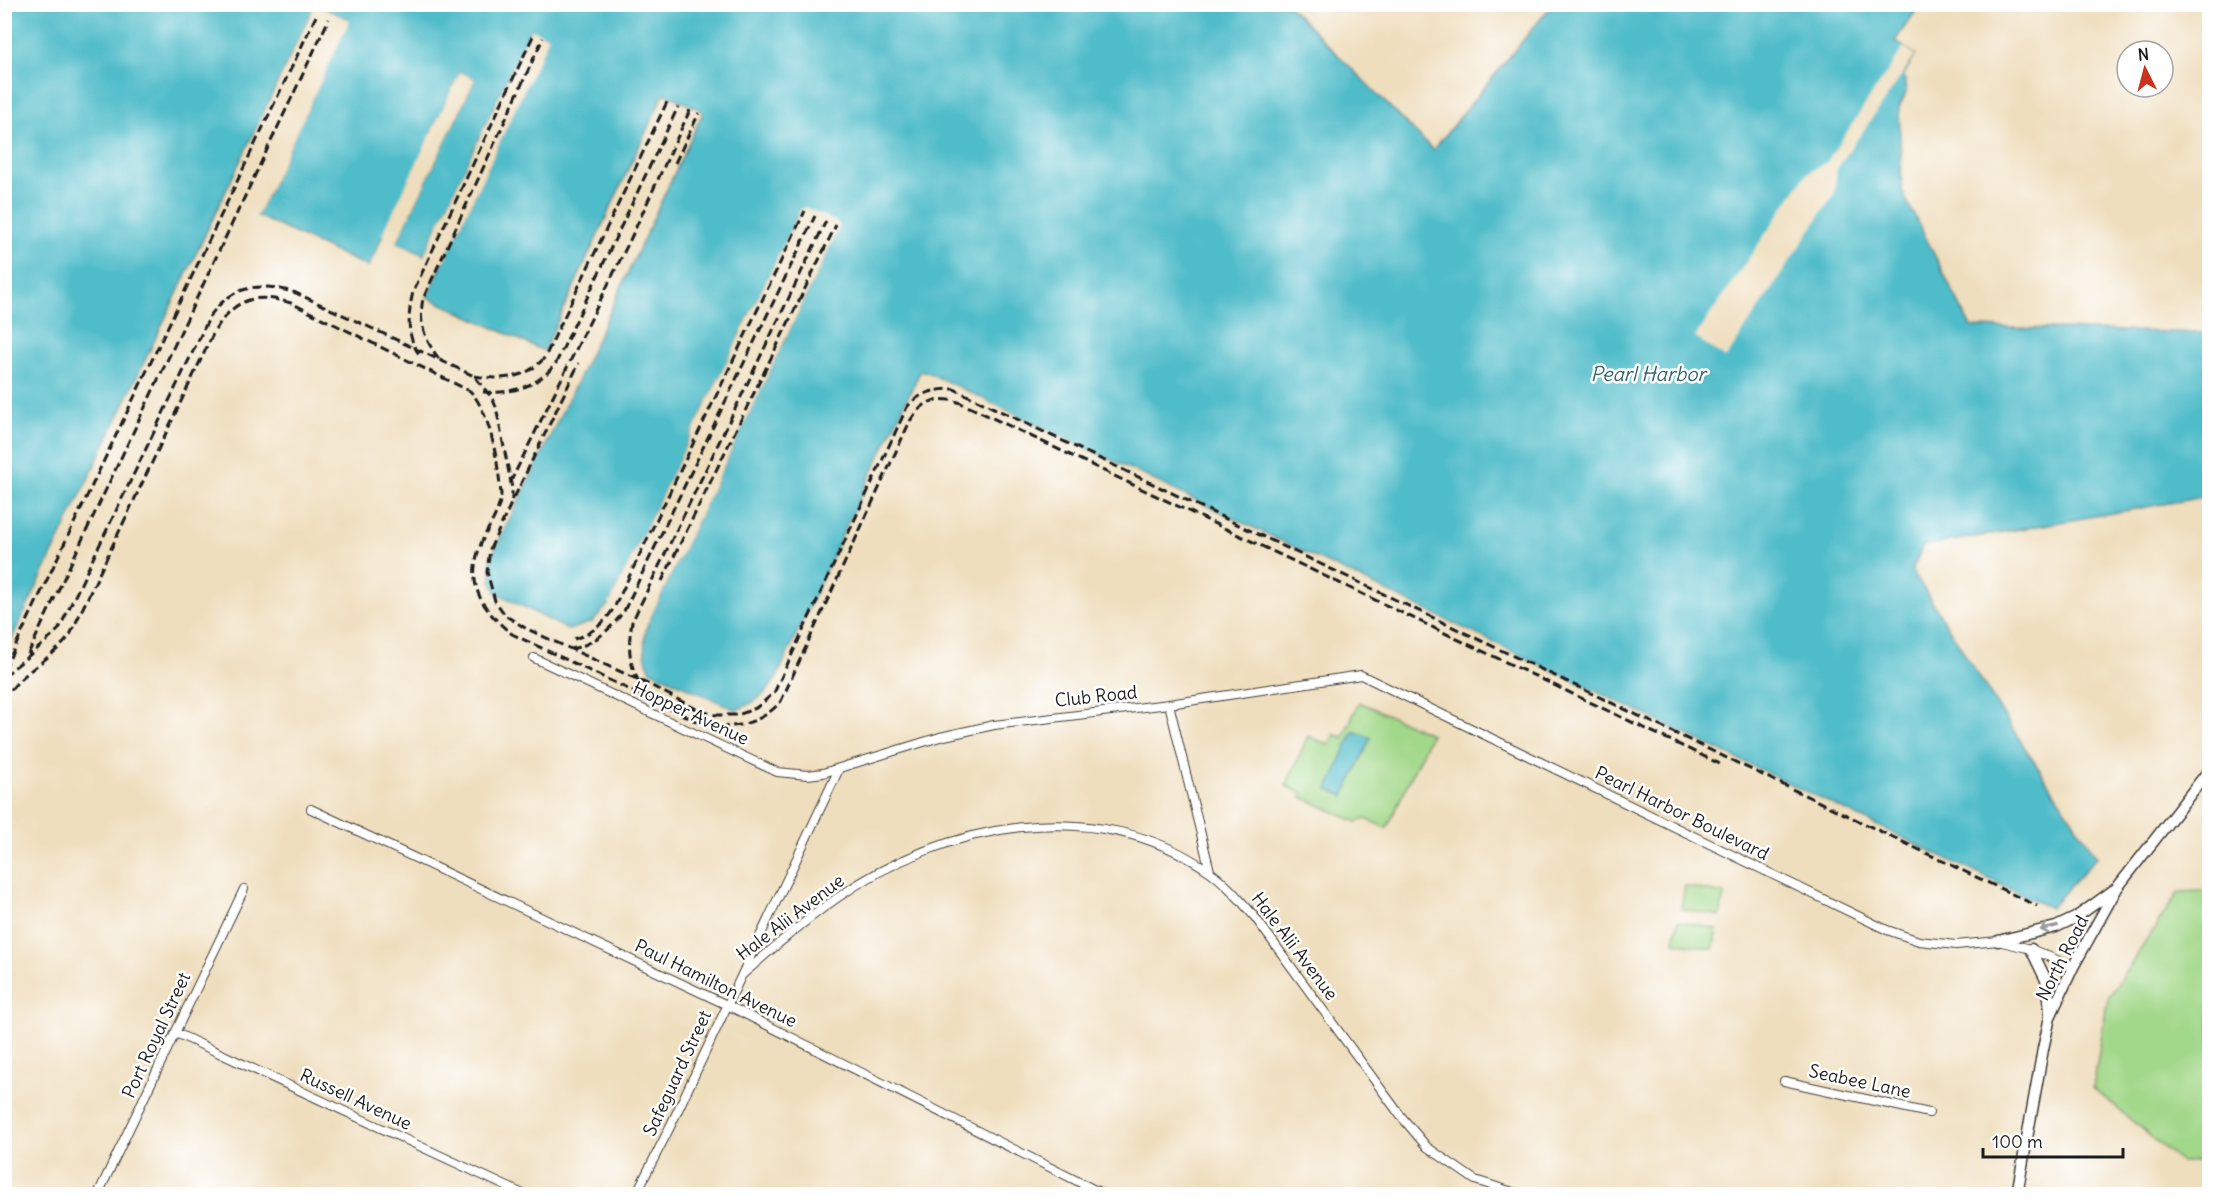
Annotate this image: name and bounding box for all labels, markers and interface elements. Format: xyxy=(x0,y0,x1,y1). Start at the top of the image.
north arrow xyxy=(2115,39,2175,99)
text: N xyxy=(2137,44,2150,65)
water label: Pearl Harbor xyxy=(1590,361,1708,386)
street label: Hopper Avenue xyxy=(629,676,753,750)
street label: Club Road xyxy=(1054,680,1139,712)
street label: Pearl Harbor Boulevard xyxy=(1591,761,1773,865)
street label: Hale Alii Avenue xyxy=(731,869,849,965)
street label: Hale Alii Avenue xyxy=(1247,887,1343,1005)
street label: North Road xyxy=(2031,911,2093,1005)
one-way arrow xyxy=(2040,922,2059,934)
street label: Paul Hamilton Avenue xyxy=(631,934,801,1032)
street label: Port Royal Street xyxy=(117,968,195,1102)
street label: Safeguard Street xyxy=(638,1006,716,1140)
street label: Seabee Lane xyxy=(1807,1059,1913,1103)
street label: Russell Avenue xyxy=(296,1063,416,1135)
scale bar xyxy=(1983,1121,2122,1159)
text: 100 m xyxy=(1992,1130,2043,1153)

